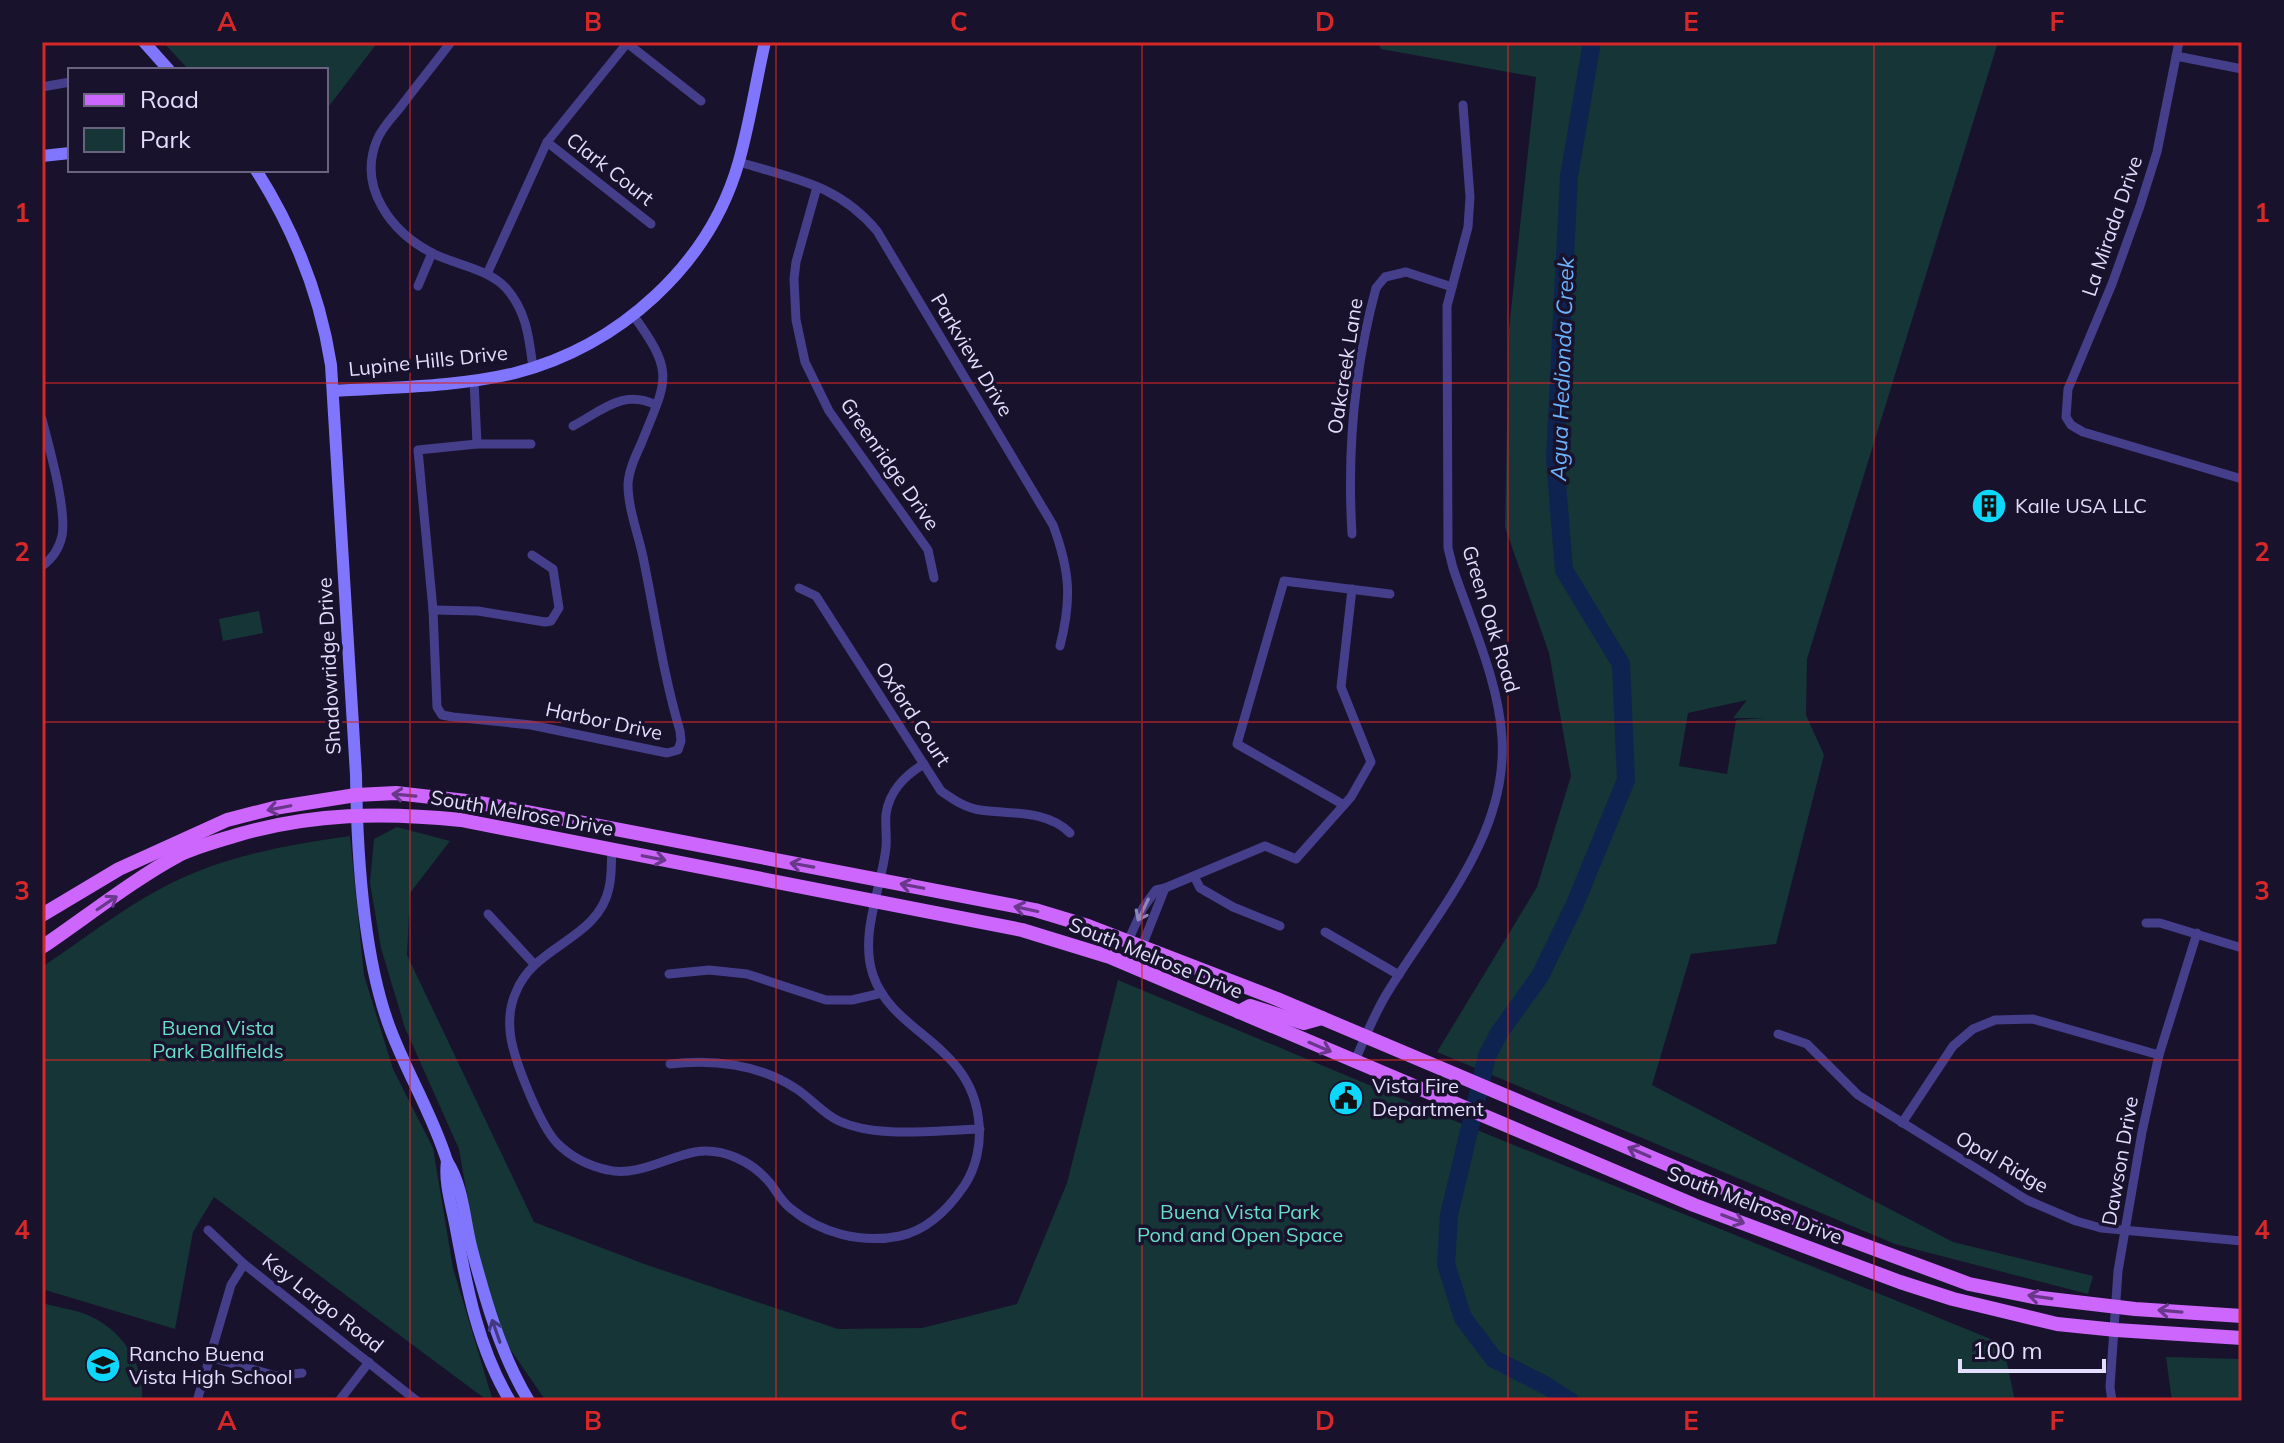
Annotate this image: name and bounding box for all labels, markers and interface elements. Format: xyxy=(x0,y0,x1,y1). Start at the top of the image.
text: A xyxy=(217,5,237,38)
text: B xyxy=(584,5,602,38)
text: C xyxy=(950,5,968,38)
text: D xyxy=(1315,5,1335,38)
text: E xyxy=(1683,5,1699,38)
text: F xyxy=(2050,5,2065,38)
legend xyxy=(68,68,328,172)
text: Road xyxy=(140,84,199,114)
text: Park xyxy=(140,124,191,154)
street label: Clark Court xyxy=(562,127,659,210)
street label: La Mirada Drive xyxy=(2076,152,2147,299)
text: 1 xyxy=(14,196,30,229)
text: 1 xyxy=(2254,196,2270,229)
water label: Agua Hedionda Creek xyxy=(1544,256,1580,482)
street label: Parkview Drive xyxy=(926,289,1019,421)
street label: Oakcreek Lane xyxy=(1321,296,1368,436)
street label: Lupine Hills Drive xyxy=(347,340,509,381)
street label: Greenridge Drive xyxy=(836,393,945,535)
building icon: Kalle USA LLC xyxy=(1970,487,2008,525)
place label: Kalle USA LLC xyxy=(2015,493,2147,518)
text: 2 xyxy=(14,535,30,568)
text: 2 xyxy=(2254,535,2270,568)
street label: Green Oak Road xyxy=(1457,542,1526,695)
street label: Shadowridge Drive xyxy=(311,577,346,755)
street label: Oxford Court xyxy=(870,657,956,770)
street label: Harbor Drive xyxy=(543,696,665,745)
street label: South Melrose Drive xyxy=(429,784,615,841)
one-way arrow xyxy=(391,787,418,802)
one-way arrow xyxy=(267,801,292,816)
one-way arrow xyxy=(641,851,666,866)
one-way arrow xyxy=(790,856,815,871)
text: 3 xyxy=(14,874,30,907)
text: 3 xyxy=(2254,874,2270,907)
one-way arrow xyxy=(900,878,925,893)
one-way arrow xyxy=(95,895,117,911)
one-way arrow xyxy=(1135,898,1150,922)
one-way arrow xyxy=(1014,901,1040,916)
street label: South Melrose Drive xyxy=(1066,911,1247,1004)
park label: Buena Vista Park Ballfields xyxy=(152,1015,284,1063)
one-way arrow xyxy=(1307,1040,1332,1055)
place label: Vista Fire Department xyxy=(1372,1073,1484,1121)
public building icon: Vista Fire Department xyxy=(1327,1079,1365,1117)
street label: Dawson Drive xyxy=(2096,1094,2143,1227)
street label: Opal Ridge xyxy=(1951,1125,2053,1198)
one-way arrow xyxy=(1627,1144,1652,1158)
street label: South Melrose Drive xyxy=(1664,1160,1846,1249)
park label: Buena Vista Park Pond and Open Space xyxy=(1137,1199,1343,1247)
text: 4 xyxy=(14,1213,30,1246)
one-way arrow xyxy=(1720,1213,1745,1228)
text: 4 xyxy=(2254,1213,2270,1246)
street label: Key Largo Road xyxy=(258,1248,389,1358)
one-way arrow xyxy=(2028,1289,2053,1304)
one-way arrow xyxy=(2157,1304,2184,1319)
one-way arrow xyxy=(488,1318,503,1343)
scale bar xyxy=(1960,1323,2104,1373)
text: 100 m xyxy=(1972,1335,2043,1365)
place label: Rancho Buena Vista High School xyxy=(129,1341,293,1389)
school or university icon: Rancho Buena Vista High School xyxy=(84,1346,122,1384)
text: A xyxy=(217,1404,237,1437)
text: B xyxy=(584,1404,602,1437)
text: C xyxy=(950,1404,968,1437)
text: D xyxy=(1315,1404,1335,1437)
text: E xyxy=(1683,1404,1699,1437)
text: F xyxy=(2050,1404,2065,1437)

